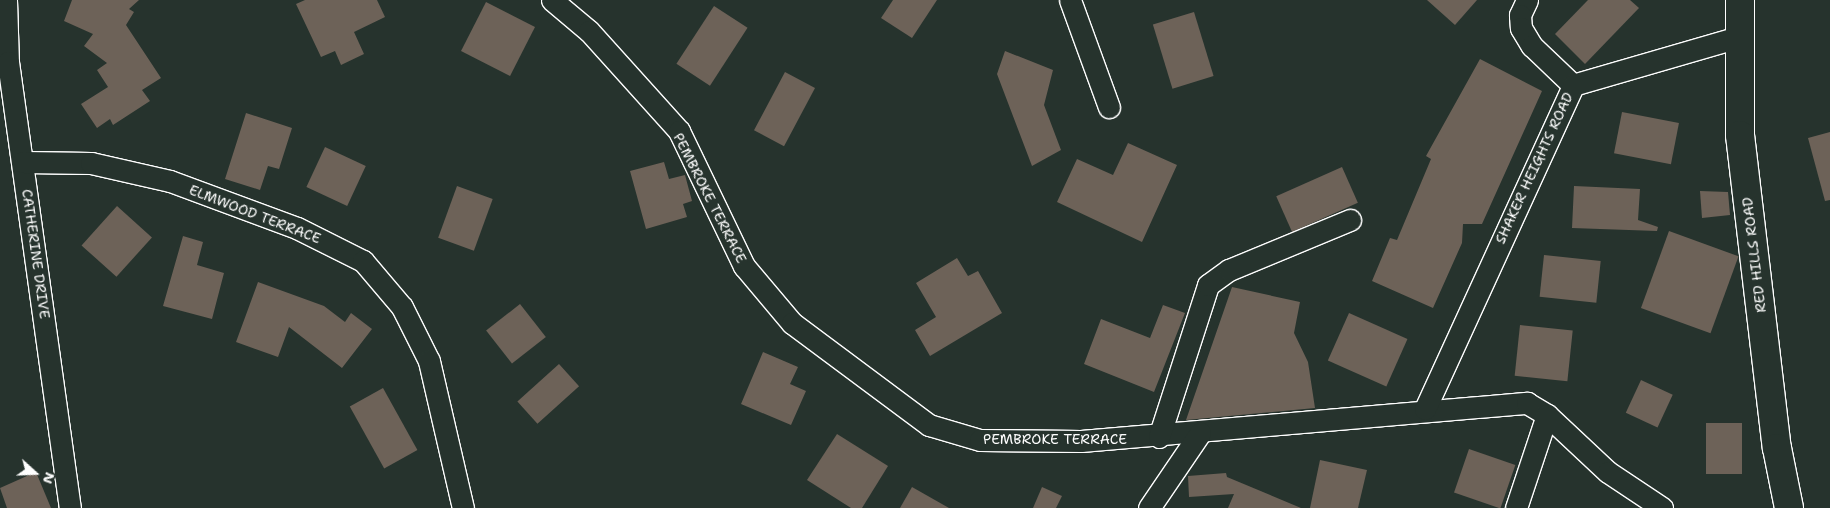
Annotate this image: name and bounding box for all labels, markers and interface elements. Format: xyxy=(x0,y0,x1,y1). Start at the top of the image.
street label: SHAKER HEIGHTS ROAD xyxy=(1492,90,1576,246)
street label: PEMBROKE TERRACE xyxy=(670,130,750,266)
street label: ELMWOOD TERRACE xyxy=(187,181,323,247)
street label: CATHERINE DRIVE xyxy=(19,188,53,320)
street label: RED HILLS ROAD xyxy=(1739,196,1769,314)
street label: PEMBROKE TERRACE xyxy=(983,431,1127,447)
north arrow xyxy=(10,448,60,498)
text: N xyxy=(39,470,59,486)

